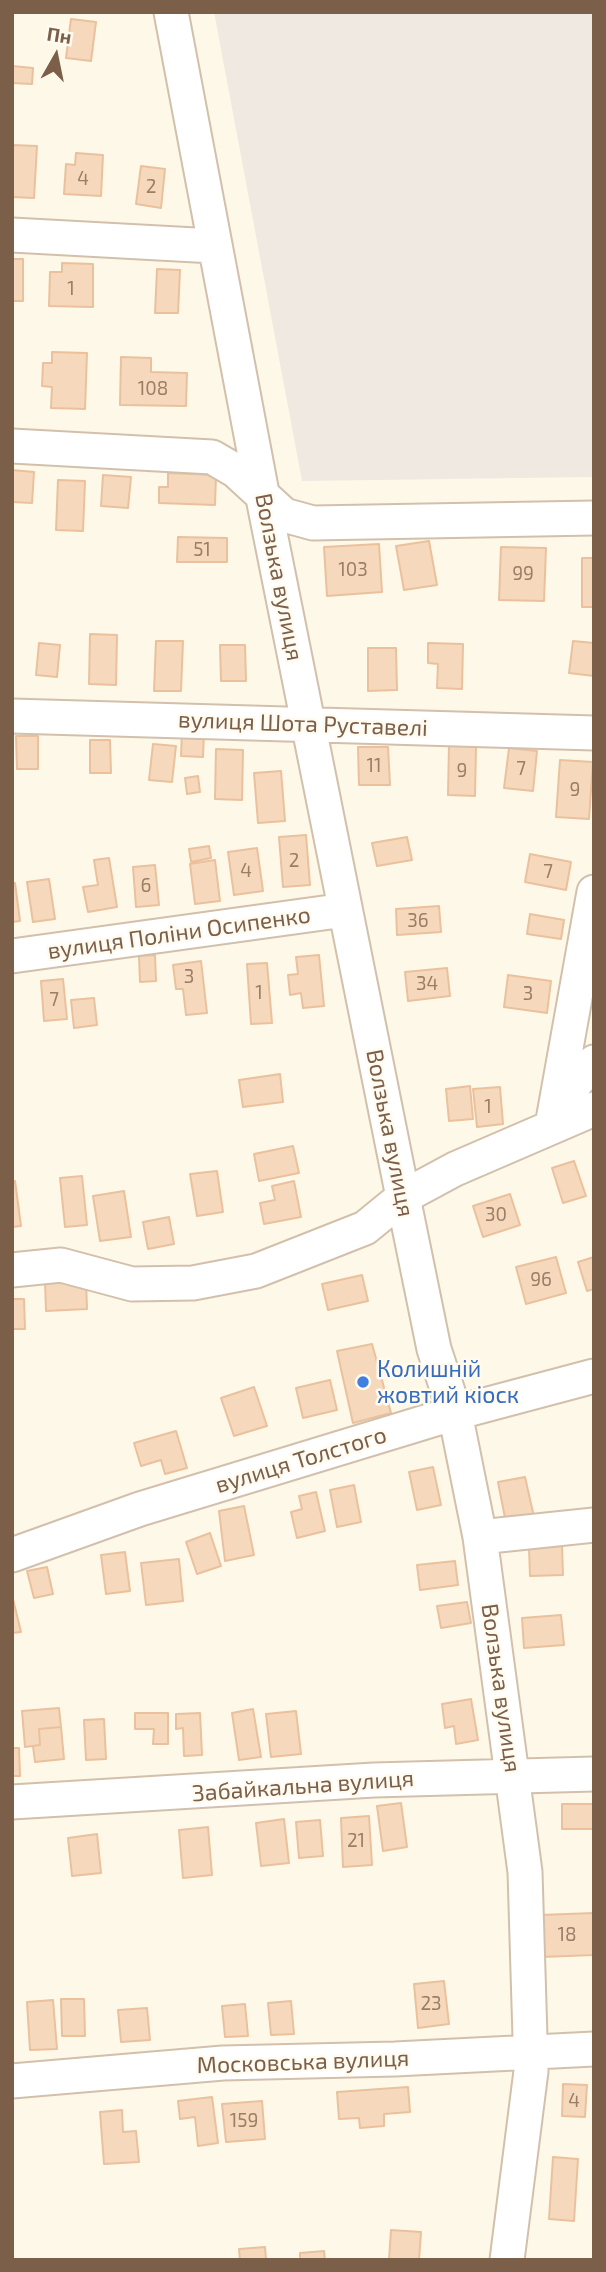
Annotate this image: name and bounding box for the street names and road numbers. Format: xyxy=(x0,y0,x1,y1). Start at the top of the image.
street label: Волзька вулиця xyxy=(249,491,309,663)
street label: вулиця Шота Руставелі xyxy=(178,706,428,742)
street label: вулиця Поліни Осипенко xyxy=(46,901,312,965)
street label: Волзька вулиця xyxy=(360,1047,420,1219)
street label: вулиця Толстого xyxy=(212,1421,390,1499)
street label: Волзька вулиця xyxy=(475,1602,527,1774)
street label: Забайкальна вулиця xyxy=(191,1764,415,1808)
street label: Московська вулиця xyxy=(196,2044,410,2080)

